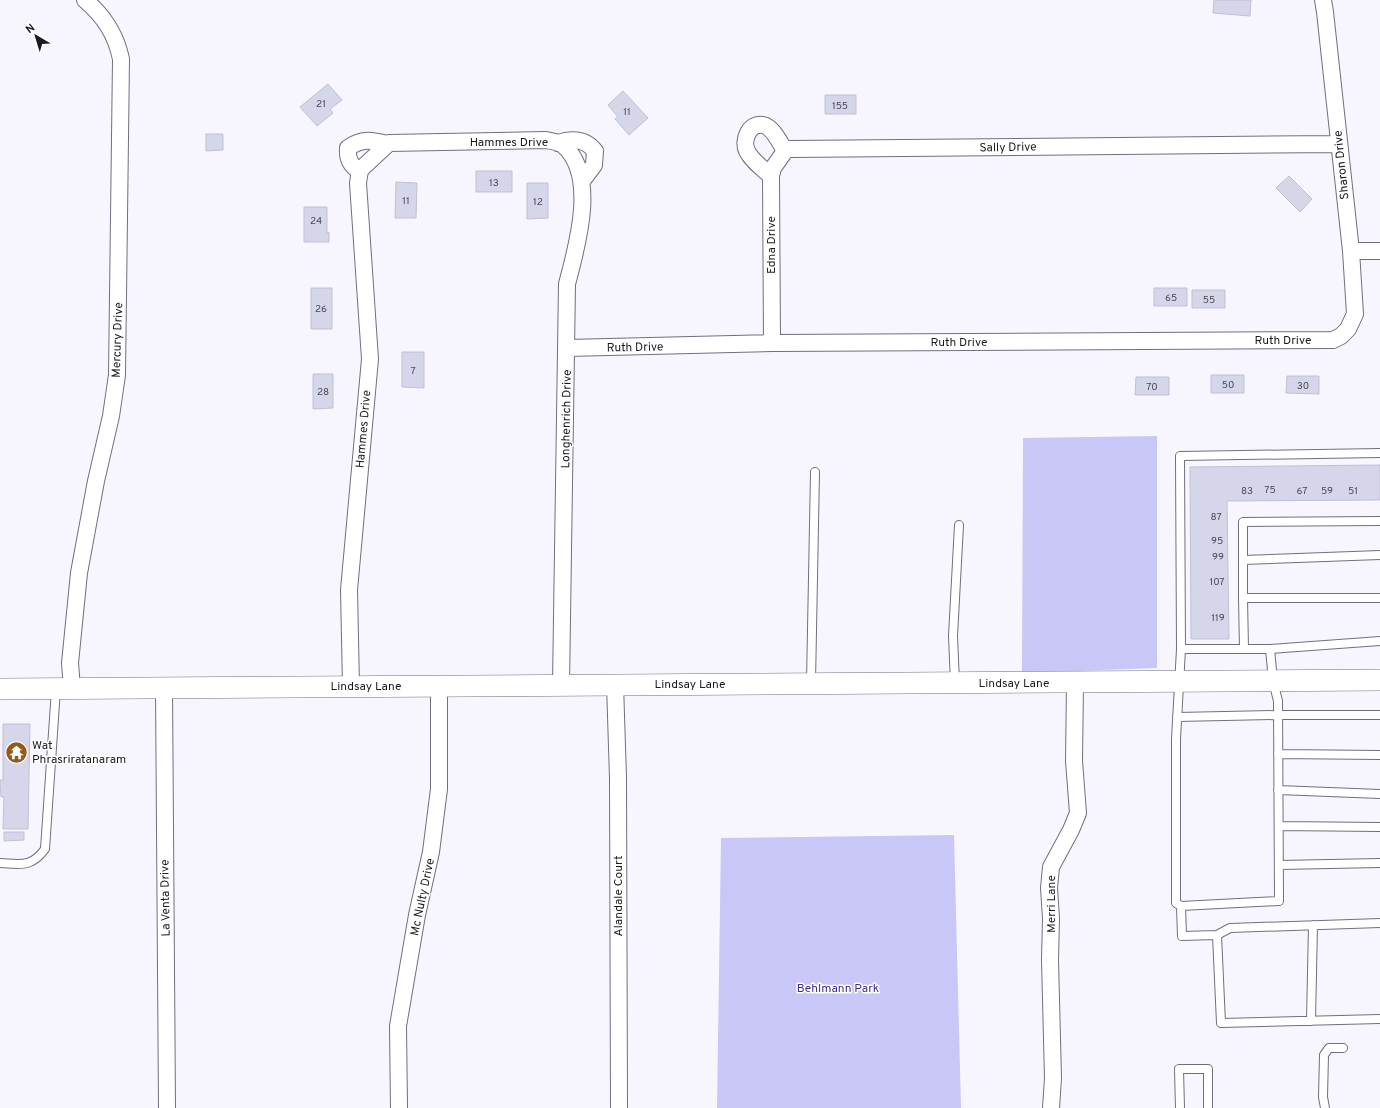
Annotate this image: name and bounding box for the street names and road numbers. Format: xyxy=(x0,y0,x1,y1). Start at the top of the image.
street label: Sharon Drive xyxy=(1330,130,1354,200)
street label: Hammes Drive xyxy=(470,135,548,151)
street label: Sally Drive xyxy=(979,140,1037,156)
street label: Edna Drive xyxy=(764,216,780,274)
street label: Mercury Drive xyxy=(109,302,127,378)
street label: Ruth Drive xyxy=(1255,333,1311,349)
street label: Ruth Drive xyxy=(931,335,987,351)
street label: Ruth Drive xyxy=(606,340,664,356)
street label: Longhenrich Drive xyxy=(558,369,576,469)
street label: Hammes Drive xyxy=(353,389,375,469)
street label: Lindsay Lane xyxy=(979,676,1049,692)
street label: Lindsay Lane xyxy=(655,677,725,693)
street label: Lindsay Lane xyxy=(331,679,401,695)
street label: Alandale Court xyxy=(611,856,627,936)
street label: Mc Nulty Drive xyxy=(407,857,439,937)
street label: La Venta Drive xyxy=(157,859,175,937)
street label: Merri Lane xyxy=(1044,875,1060,933)

